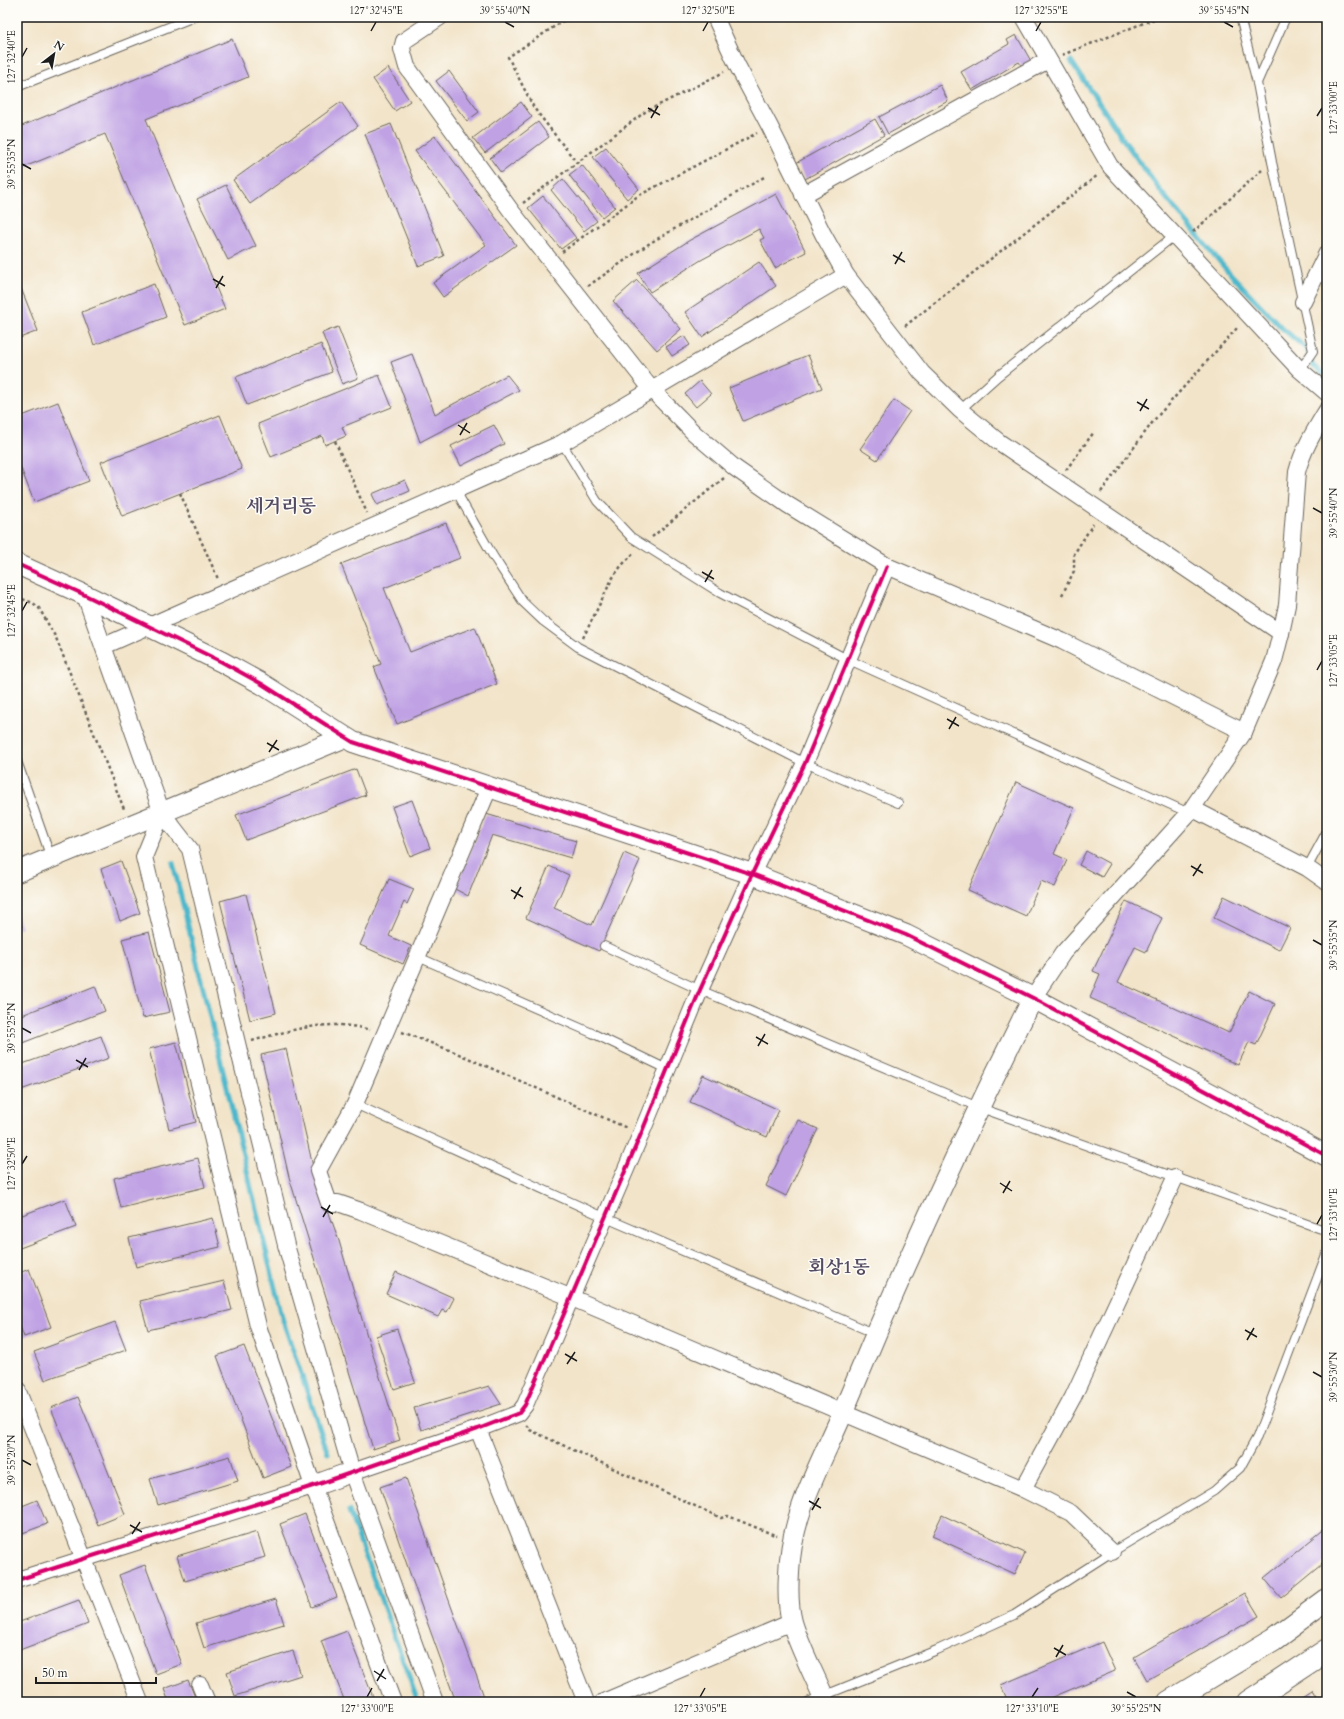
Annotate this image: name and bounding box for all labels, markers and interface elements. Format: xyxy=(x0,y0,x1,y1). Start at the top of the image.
text: 127°32'45"E xyxy=(349,4,403,18)
text: 39°55'40"N xyxy=(480,4,531,18)
text: 127°32'50"E xyxy=(681,4,735,18)
text: 127°32'55"E xyxy=(1014,4,1068,18)
text: 39°55'45"N xyxy=(1199,4,1250,18)
text: 127°32'40"E xyxy=(5,30,19,84)
north arrow xyxy=(34,34,74,74)
text: N xyxy=(51,37,67,55)
text: 127°33'00"E xyxy=(1327,81,1341,135)
text: 39°55'35"N xyxy=(5,138,19,189)
text: 39°55'40"N xyxy=(1327,487,1341,538)
district label: 세거리동 xyxy=(246,494,316,519)
text: 127°32'45"E xyxy=(5,584,19,638)
text: 127°33'05"E xyxy=(1327,634,1341,688)
text: 39°55'35"N xyxy=(1327,919,1341,970)
text: 39°55'25"N xyxy=(5,1002,19,1053)
text: 127°32'50"E xyxy=(5,1137,19,1191)
text: 127°33'10"E xyxy=(1327,1188,1341,1242)
district label: 회상1동 xyxy=(808,1255,870,1280)
text: 39°55'30"N xyxy=(1327,1351,1341,1402)
text: 39°55'20"N xyxy=(5,1434,19,1485)
scale bar xyxy=(36,1659,156,1685)
text: 50 m xyxy=(42,1665,69,1681)
text: 127°33'00"E xyxy=(340,1702,394,1716)
text: 127°33'05"E xyxy=(673,1702,727,1716)
text: 127°33'10"E xyxy=(1005,1702,1059,1716)
text: 39°55'25"N xyxy=(1111,1702,1162,1716)

